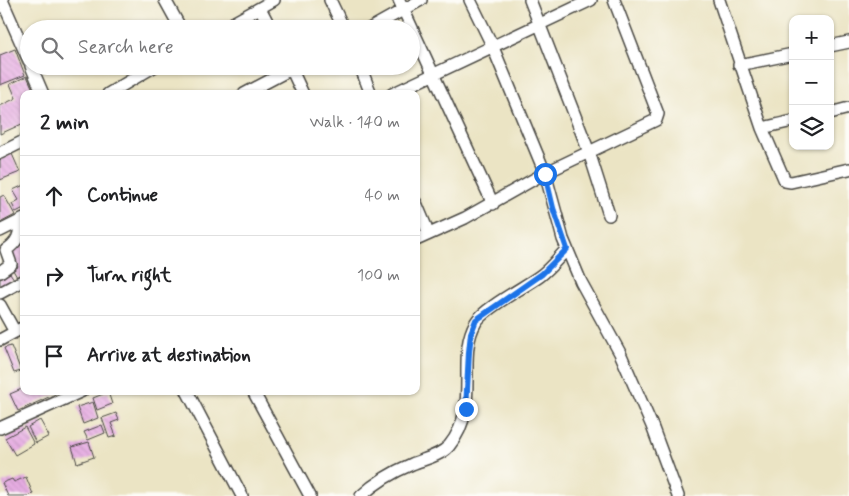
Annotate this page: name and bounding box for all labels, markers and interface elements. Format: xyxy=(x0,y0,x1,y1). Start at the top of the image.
map controls xyxy=(789,15,834,150)
button: + xyxy=(789,15,834,60)
search box xyxy=(20,20,420,75)
icon: search xyxy=(38,34,66,62)
text: Search here xyxy=(78,35,174,60)
button: − xyxy=(789,60,834,105)
button: layers xyxy=(789,105,834,150)
text: 2 min xyxy=(40,109,89,137)
text: Walk · 140 m xyxy=(310,112,400,133)
route start xyxy=(534,163,557,186)
icon: ahead xyxy=(40,182,68,210)
text: Continue xyxy=(87,183,158,208)
text: 40 m xyxy=(364,185,400,206)
icon: right xyxy=(40,262,68,290)
text: Turn right xyxy=(87,263,171,288)
text: 100 m xyxy=(357,265,400,286)
icon: arrive xyxy=(40,342,68,370)
text: Arrive at destination xyxy=(87,343,251,368)
route end xyxy=(455,398,478,421)

